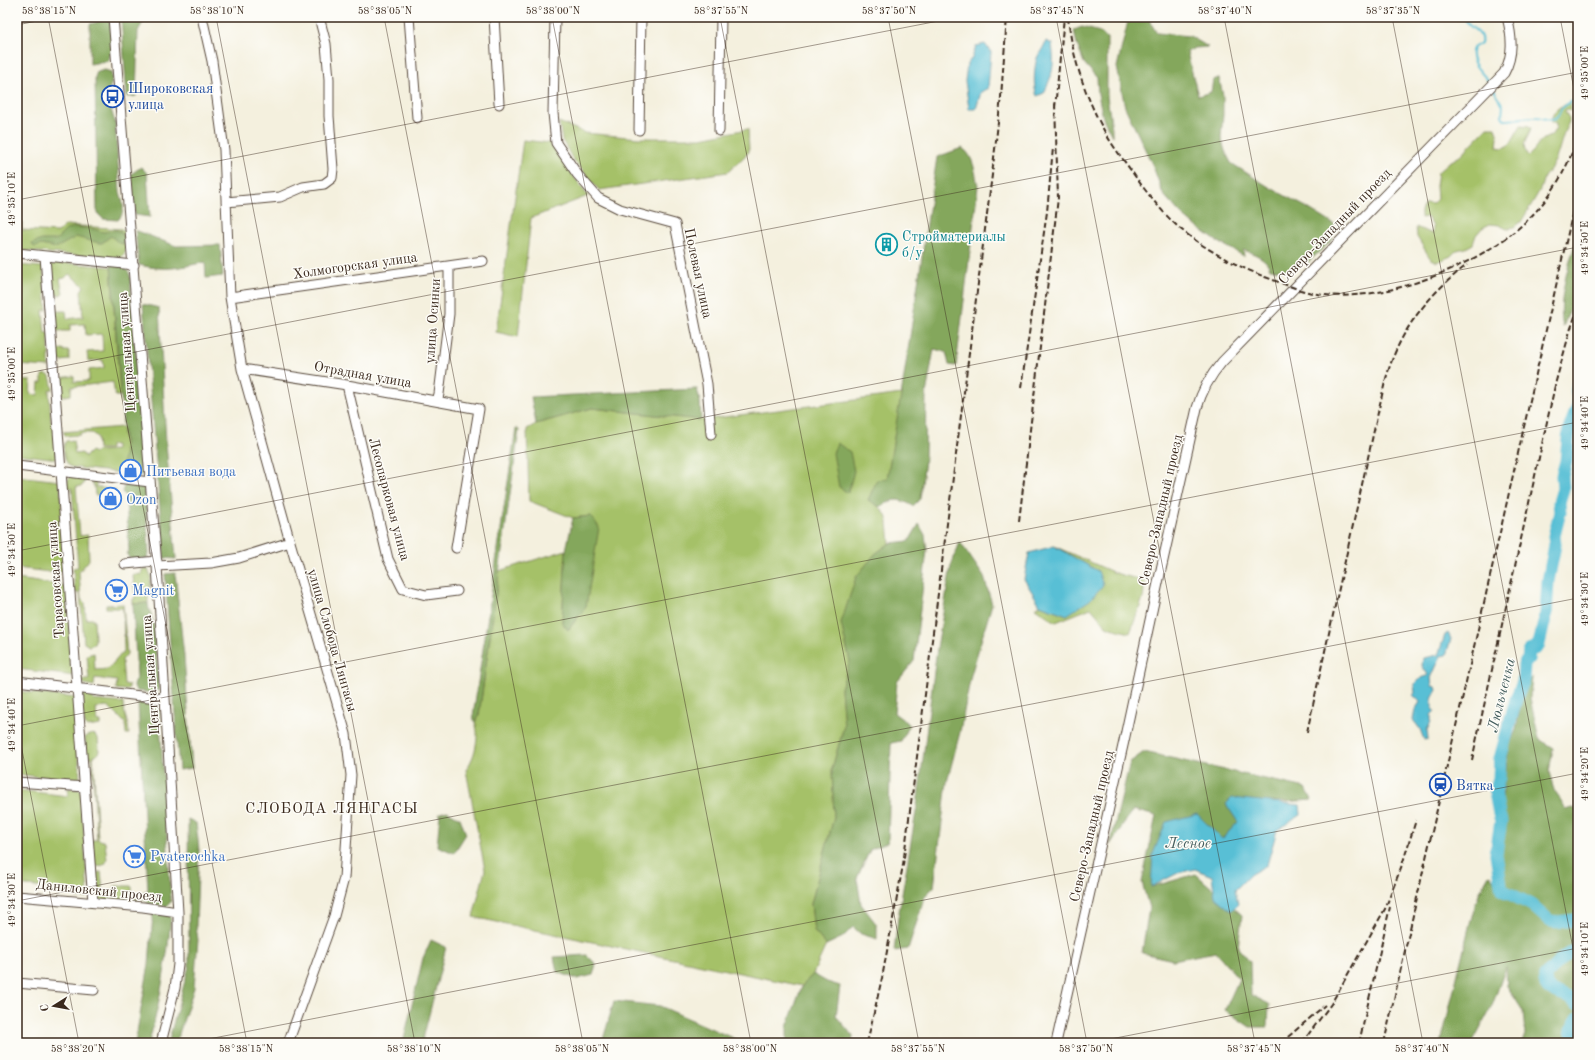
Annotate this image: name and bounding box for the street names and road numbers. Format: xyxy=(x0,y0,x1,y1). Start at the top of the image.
street label: Северо-Западный проезд xyxy=(1276,166,1394,287)
street label: Полевая улица xyxy=(682,227,714,320)
street label: Холмогорская улица xyxy=(292,250,418,282)
street label: улица Осинки xyxy=(423,278,443,364)
street label: Центральная улица xyxy=(116,291,138,413)
street label: Отрадная улица xyxy=(313,359,413,390)
street label: Северо-Западный проезд xyxy=(1137,433,1185,587)
street label: Лесопарковая улица xyxy=(366,436,412,562)
street label: Тарасовская улица xyxy=(45,521,67,639)
street label: улица Слобода Лянгасы xyxy=(305,567,359,713)
street label: Центральная улица xyxy=(140,614,162,736)
street label: Северо-Западный проезд xyxy=(1068,749,1116,903)
street label: Даниловский проезд xyxy=(35,877,163,905)

